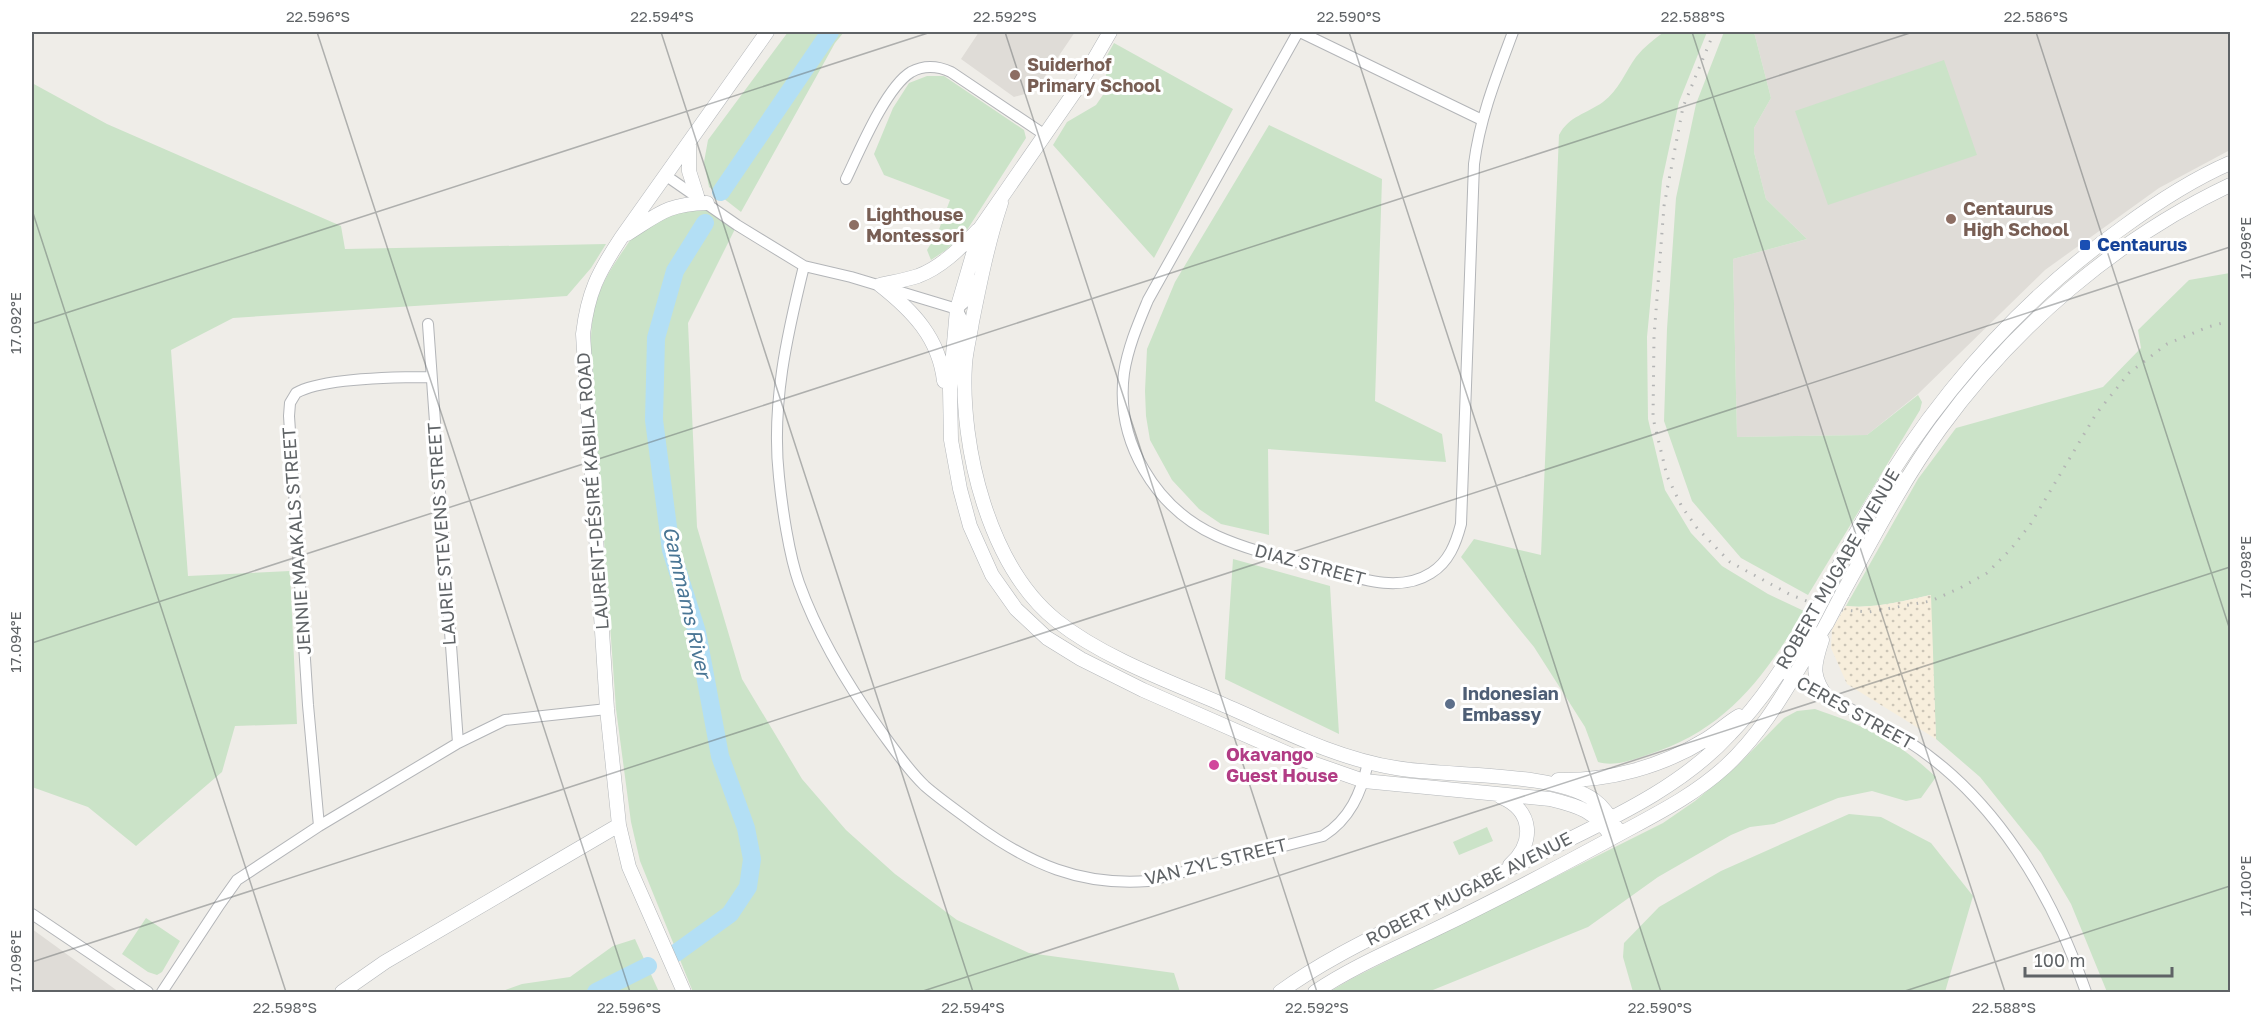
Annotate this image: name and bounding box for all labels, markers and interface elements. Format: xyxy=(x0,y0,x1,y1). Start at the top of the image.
text: 22.596°S xyxy=(286,7,350,25)
text: 22.594°S xyxy=(630,7,694,25)
text: 22.592°S xyxy=(973,7,1037,25)
text: 22.590°S xyxy=(1317,7,1381,25)
text: 22.588°S xyxy=(1661,7,1725,25)
text: 22.586°S xyxy=(2004,7,2068,25)
place label: Suiderhof Primary School xyxy=(1027,53,1161,96)
marker: Suiderhof Primary School xyxy=(1008,68,1022,82)
place label: Centaurus High School xyxy=(1963,197,2069,240)
place label: Lighthouse Montessori xyxy=(866,203,965,246)
marker: Centaurus High School xyxy=(1944,212,1958,226)
text: 17.096°E xyxy=(2236,217,2254,279)
marker: Lighthouse Montessori xyxy=(847,218,861,232)
place label: Centaurus xyxy=(2097,233,2187,255)
marker: Centaurus xyxy=(2078,238,2092,252)
text: 17.092°E xyxy=(6,292,24,354)
street label: LAURENT-DÉSIRÉ KABILA ROAD xyxy=(571,352,613,631)
street label: LAURIE STEVENS STREET xyxy=(422,422,460,646)
street label: JENNIE MAAKALS STREET xyxy=(277,426,315,656)
street label: ROBERT MUGABE AVENUE xyxy=(1771,464,1904,673)
water label: Gammams River xyxy=(659,524,718,683)
text: 17.098°E xyxy=(2236,536,2254,598)
street label: DIAZ STREET xyxy=(1253,539,1368,589)
text: 17.094°E xyxy=(6,611,24,673)
street label: CERES STREET xyxy=(1793,671,1918,753)
place label: Indonesian Embassy xyxy=(1462,682,1559,725)
marker: Indonesian Embassy xyxy=(1443,697,1457,711)
place label: Okavango Guest House xyxy=(1226,743,1339,786)
marker: Okavango Guest House xyxy=(1207,758,1221,772)
street label: ROBERT MUGABE AVENUE xyxy=(1362,827,1575,950)
street label: VAN ZYL STREET xyxy=(1142,833,1289,889)
text: 17.100°E xyxy=(2236,856,2254,916)
text: 17.096°E xyxy=(6,930,24,992)
scale bar xyxy=(2025,940,2172,978)
text: 100 m xyxy=(2034,949,2085,971)
text: 22.598°S xyxy=(253,998,317,1016)
text: 22.596°S xyxy=(597,998,661,1016)
text: 22.594°S xyxy=(941,998,1005,1016)
text: 22.592°S xyxy=(1285,998,1349,1016)
text: 22.590°S xyxy=(1628,998,1692,1016)
text: 22.588°S xyxy=(1972,998,2036,1016)

